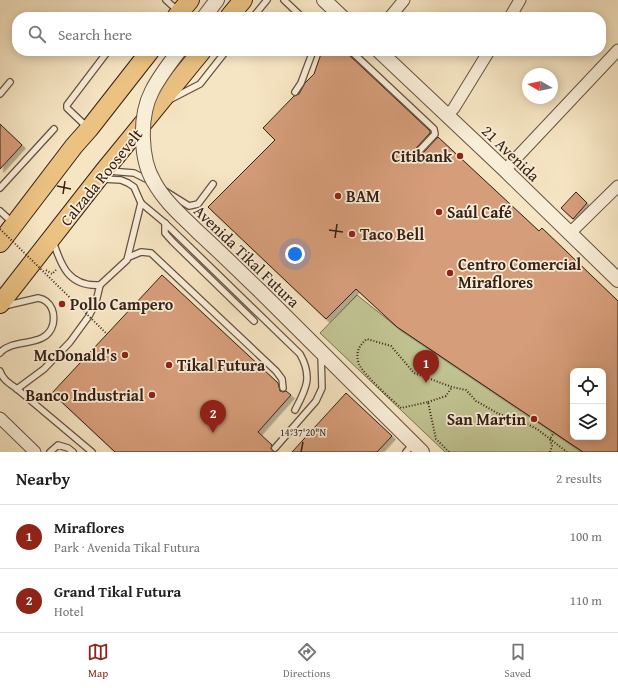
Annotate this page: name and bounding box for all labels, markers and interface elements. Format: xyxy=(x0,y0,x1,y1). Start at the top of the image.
search box xyxy=(12,12,606,56)
icon: search xyxy=(26,23,48,45)
text: Search here xyxy=(58,24,132,45)
north arrow xyxy=(522,68,558,104)
street label: 21 Avenida xyxy=(477,119,546,187)
street label: Calzada Roosevelt xyxy=(54,123,148,231)
place label: Citibank xyxy=(391,144,453,168)
marker: Citibank xyxy=(455,151,465,161)
place label: BAM xyxy=(346,184,380,208)
marker: BAM xyxy=(333,191,343,201)
street label: Avenida Tikal Futura xyxy=(189,199,306,313)
place label: Saúl Café xyxy=(447,200,512,224)
marker: Saúl Café xyxy=(434,207,444,217)
place label: Taco Bell xyxy=(360,222,424,246)
marker: Taco Bell xyxy=(347,229,357,239)
your location xyxy=(285,244,305,264)
place label: Centro Comercial Miraflores xyxy=(458,252,581,294)
marker: Centro Comercial Miraflores xyxy=(445,268,455,278)
place label: Pollo Campero xyxy=(70,292,174,316)
marker: Pollo Campero xyxy=(57,299,67,309)
place label: McDonald's xyxy=(34,343,117,367)
marker: McDonald's xyxy=(120,350,130,360)
pin: 1 xyxy=(413,350,439,383)
place label: Tikal Futura xyxy=(177,353,266,377)
marker: Tikal Futura xyxy=(164,360,174,370)
map controls xyxy=(570,368,606,440)
button: locate xyxy=(570,368,606,404)
place label: Banco Industrial xyxy=(25,383,144,407)
marker: Banco Industrial xyxy=(147,390,157,400)
pin: 2 xyxy=(200,400,226,433)
button: layers xyxy=(570,404,606,440)
place label: San Martin xyxy=(447,407,527,431)
marker: San Martin xyxy=(529,414,539,424)
text: 14°37'20"N xyxy=(280,425,326,440)
text: Nearby xyxy=(16,466,70,491)
text: 2 results xyxy=(556,469,602,488)
text: Miraflores xyxy=(54,517,124,538)
text: 1 xyxy=(26,527,32,546)
text: 100 m xyxy=(570,527,602,546)
text: Park · Avenida Tikal Futura xyxy=(54,538,200,557)
text: Grand Tikal Futura xyxy=(54,581,181,602)
text: 2 xyxy=(26,591,32,610)
text: 110 m xyxy=(570,591,602,610)
text: Hotel xyxy=(54,602,84,621)
tab: Map xyxy=(87,641,109,681)
tab: Directions xyxy=(283,641,330,681)
tab: Saved xyxy=(504,641,531,681)

